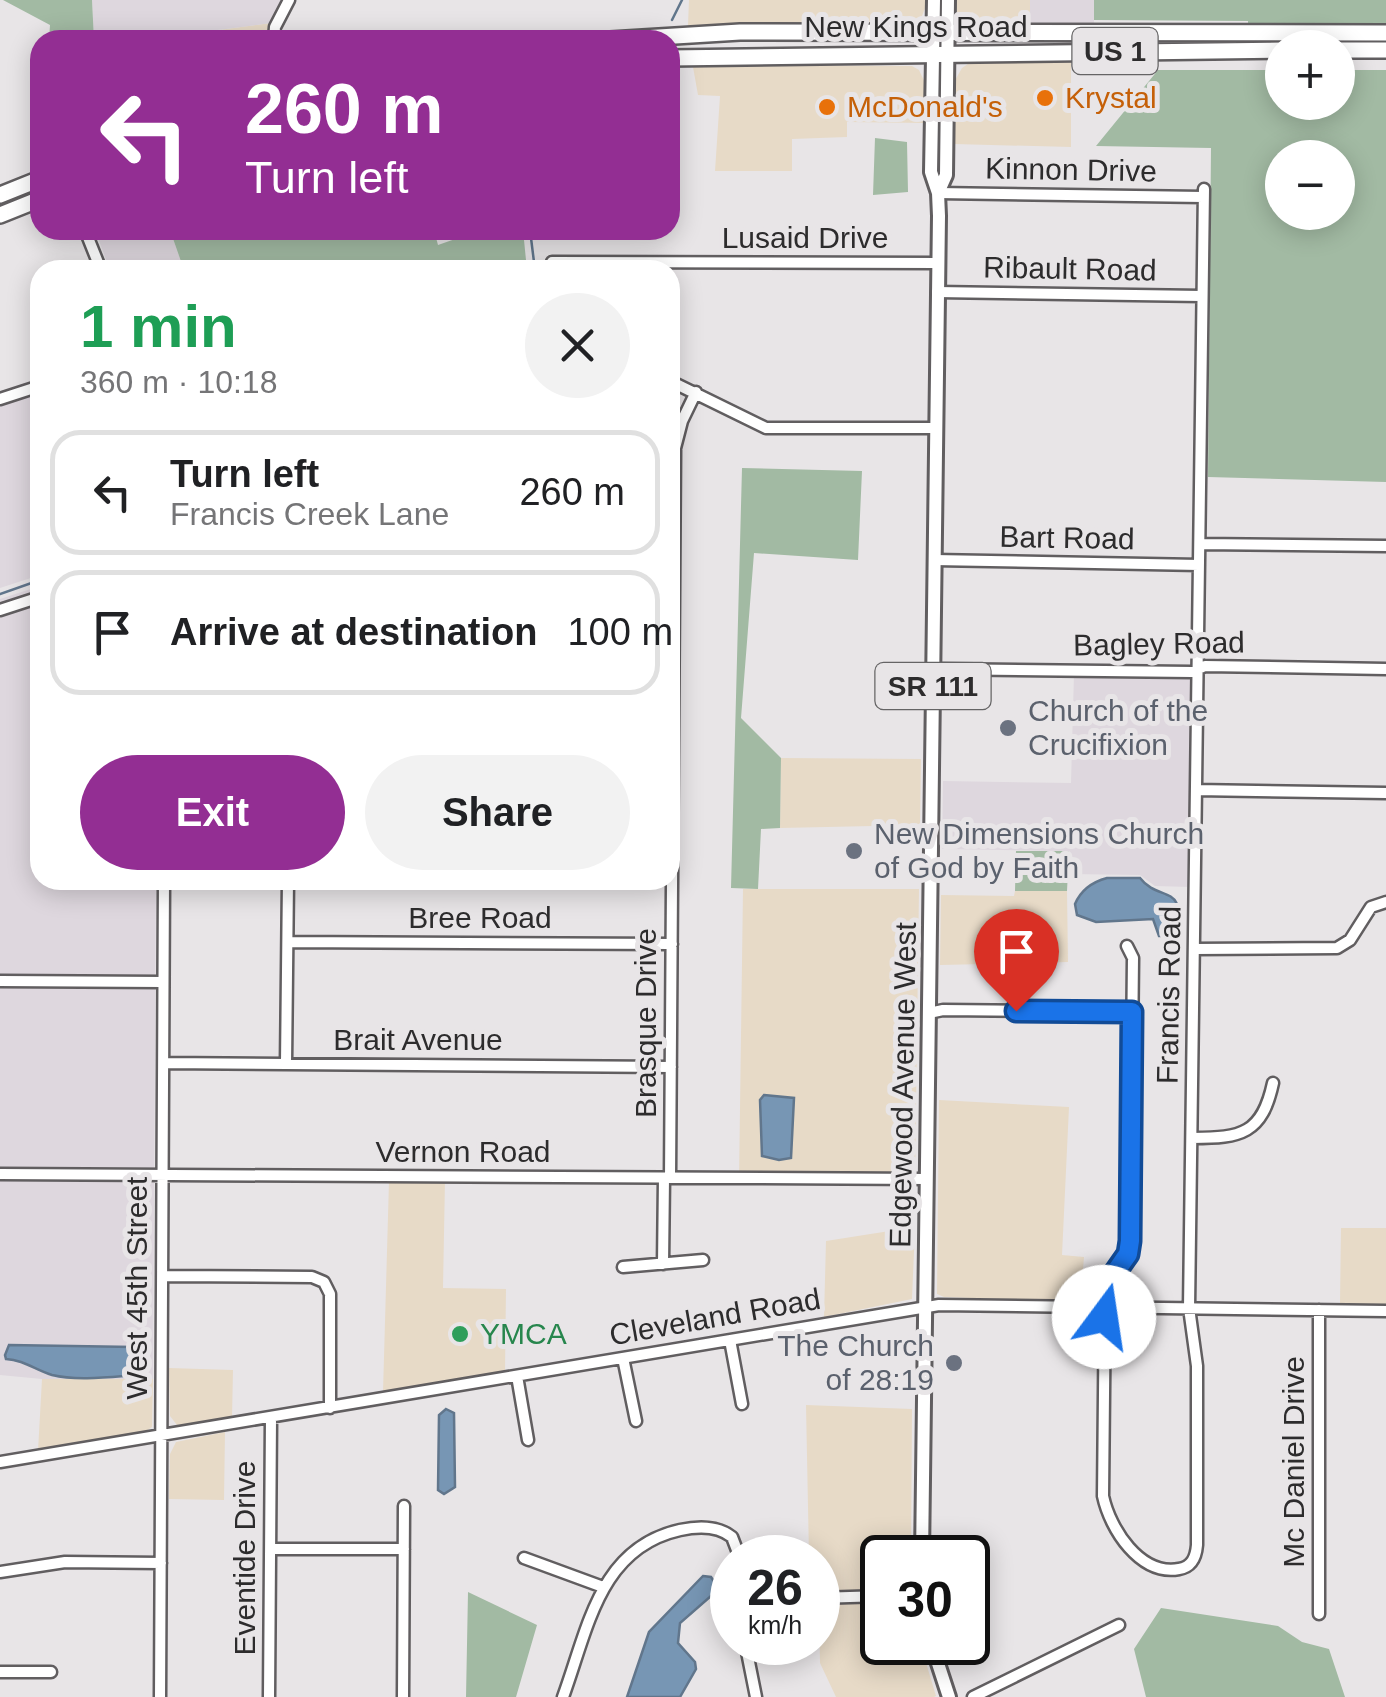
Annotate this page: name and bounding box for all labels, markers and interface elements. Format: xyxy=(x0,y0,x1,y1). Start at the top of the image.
street label: New Kings Road xyxy=(804,10,1028,43)
road number: US 1 xyxy=(1072,28,1158,74)
map controls xyxy=(1265,30,1355,230)
button: + xyxy=(1265,30,1355,120)
icon: left xyxy=(80,70,210,200)
text: 260 m xyxy=(245,70,443,148)
place label: Krystal xyxy=(1065,81,1157,114)
marker: Krystal xyxy=(1034,87,1056,109)
place label: McDonald's xyxy=(847,90,1003,123)
marker: McDonald's xyxy=(816,96,838,118)
button: − xyxy=(1265,140,1355,230)
text: Turn left xyxy=(245,152,408,203)
street label: Kinnon Drive xyxy=(985,152,1157,187)
street label: Lusaid Drive xyxy=(722,221,888,254)
street label: Ribault Road xyxy=(983,250,1157,287)
text: 1 min xyxy=(80,293,237,360)
button: close xyxy=(525,293,630,398)
text: 360 m · 10:18 xyxy=(80,364,277,400)
text: Turn left xyxy=(170,453,319,495)
icon: left xyxy=(85,465,140,520)
text: 260 m xyxy=(519,471,625,513)
text: Francis Creek Lane xyxy=(170,496,449,532)
street label: Bart Road xyxy=(999,520,1135,555)
icon: arrive xyxy=(85,605,140,660)
text: Arrive at destination xyxy=(170,611,537,653)
text: 100 m xyxy=(567,611,673,653)
street label: Bagley Road xyxy=(1073,626,1245,661)
road number: SR 111 xyxy=(876,663,990,709)
place label: Church of the Crucifixion xyxy=(1028,694,1208,761)
marker: Church of the Crucifixion xyxy=(997,717,1019,739)
button: Exit xyxy=(80,755,345,870)
button: Share xyxy=(365,755,630,870)
place label: New Dimensions Church of God by Faith xyxy=(874,817,1204,884)
marker: New Dimensions Church of God by Faith xyxy=(843,840,865,862)
street label: Bree Road xyxy=(408,901,552,934)
street label: Francis Road xyxy=(1150,906,1187,1084)
pin xyxy=(974,909,1059,1012)
street label: Edgewood Avenue West xyxy=(883,921,922,1248)
icon: arrive xyxy=(989,924,1044,979)
street label: Brasque Drive xyxy=(629,928,662,1118)
street label: Brait Avenue xyxy=(333,1023,503,1056)
street label: Vernon Road xyxy=(375,1135,551,1168)
street label: West 45th Street xyxy=(120,1176,153,1399)
position arrow xyxy=(1052,1265,1156,1369)
street label: Cleveland Road xyxy=(607,1282,823,1351)
place label: YMCA xyxy=(480,1317,567,1350)
marker: YMCA xyxy=(449,1323,471,1345)
place label: The Church of 28:19 xyxy=(777,1329,934,1396)
marker: The Church of 28:19 xyxy=(943,1352,965,1374)
street label: Mc Daniel Drive xyxy=(1277,1356,1310,1568)
street label: Eventide Drive xyxy=(228,1460,261,1656)
speed limit sign: 30 xyxy=(860,1535,990,1665)
text: 26 xyxy=(747,1560,803,1616)
text: km/h xyxy=(748,1611,802,1639)

